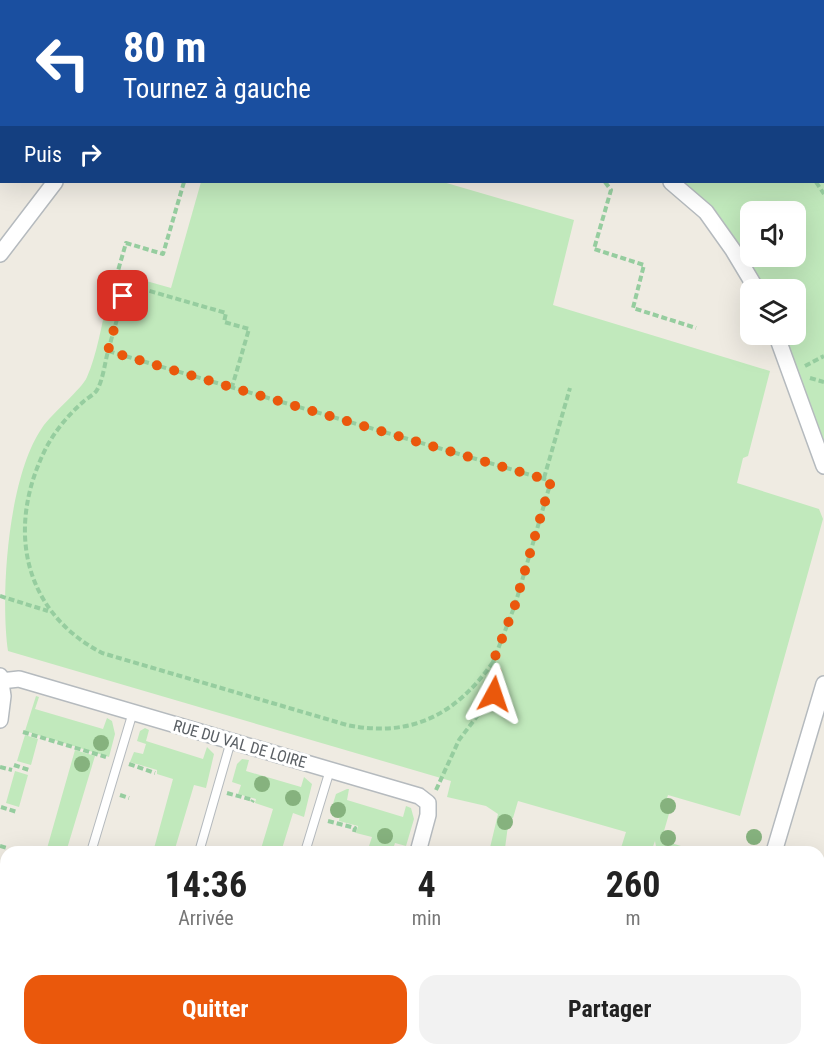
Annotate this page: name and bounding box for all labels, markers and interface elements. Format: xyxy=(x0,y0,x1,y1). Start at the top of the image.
text: 80 m xyxy=(123,23,206,72)
icon: left xyxy=(24,24,102,102)
text: Tournez à gauche xyxy=(123,73,311,105)
icon: right xyxy=(74,138,107,171)
text: Puis xyxy=(24,142,62,167)
map controls xyxy=(740,201,806,345)
button: sound xyxy=(740,201,806,267)
pin xyxy=(97,270,148,321)
icon: arrive xyxy=(106,279,139,312)
button: layers xyxy=(740,279,806,345)
position arrow xyxy=(462,662,526,726)
street label: RUE DU VAL DE LOIRE xyxy=(171,716,309,772)
text: 14:36 xyxy=(165,864,247,906)
text: 4 xyxy=(417,864,436,906)
text: 260 xyxy=(606,864,660,906)
text: Arrivée xyxy=(178,906,234,930)
text: min xyxy=(412,906,441,930)
text: m xyxy=(626,906,641,930)
button: Quitter xyxy=(24,975,407,1044)
button: Partager xyxy=(419,975,801,1044)

